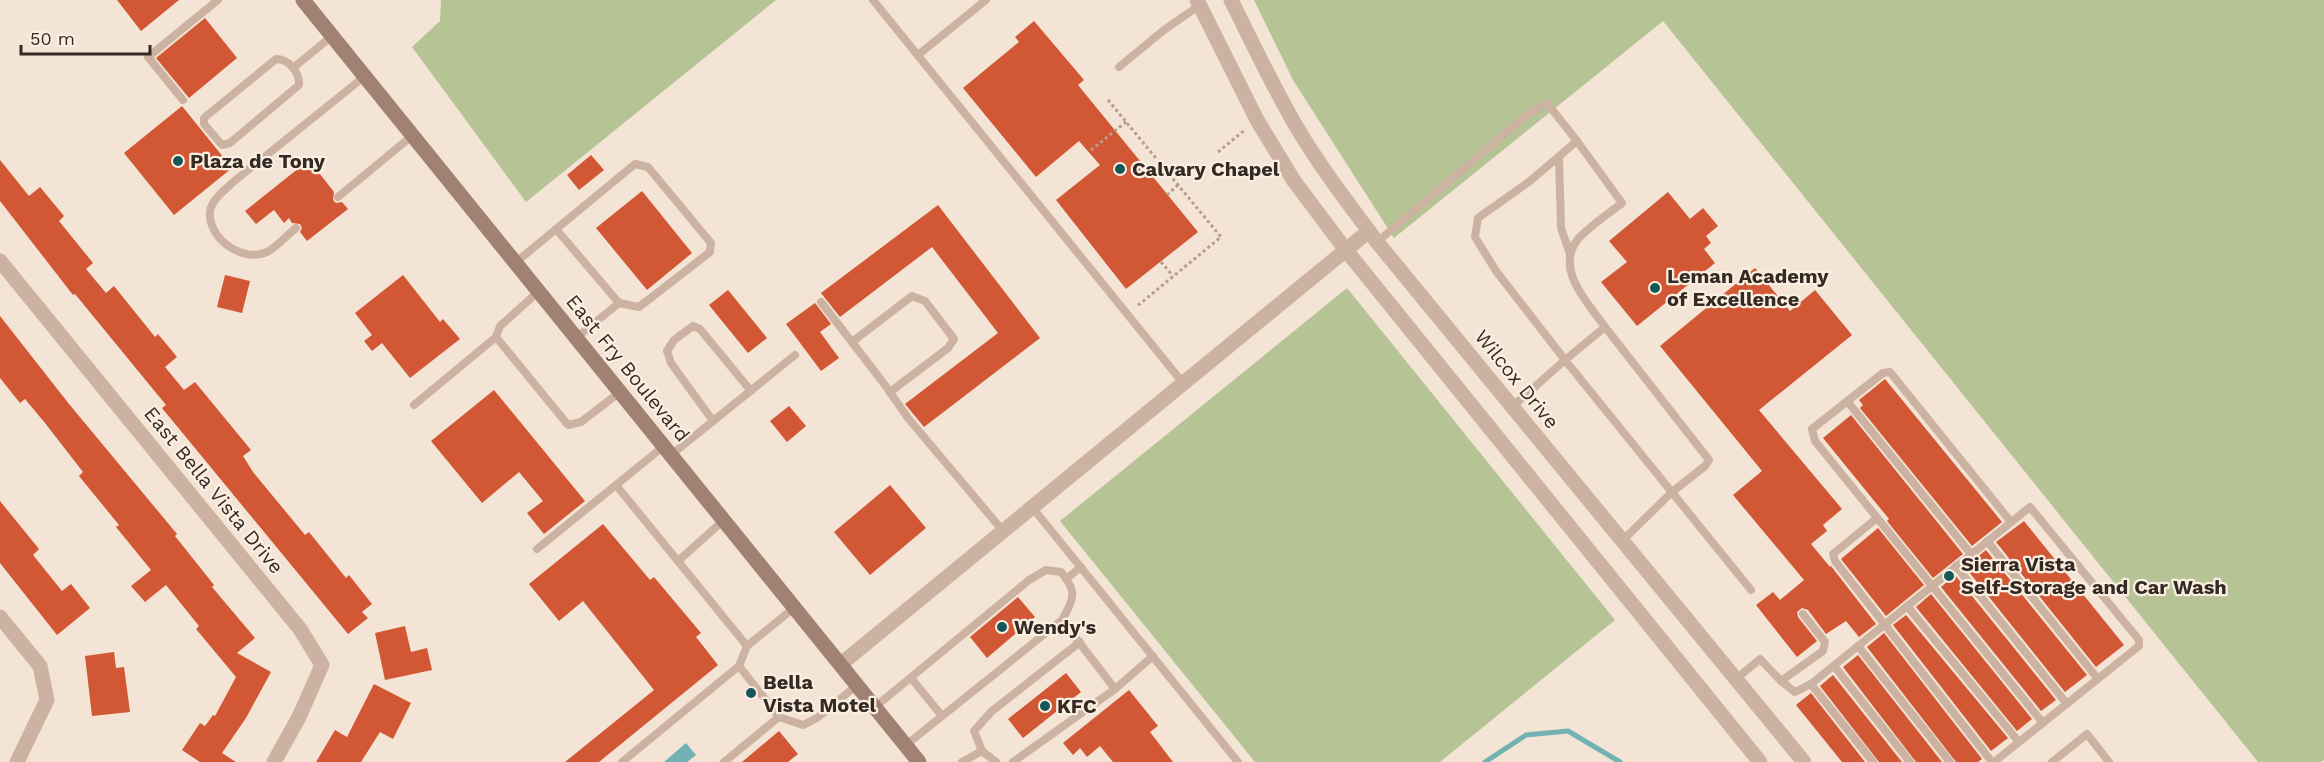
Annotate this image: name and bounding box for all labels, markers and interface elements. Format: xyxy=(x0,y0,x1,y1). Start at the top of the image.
scale bar xyxy=(21,18,150,56)
text: 50 m xyxy=(30,28,75,49)
place label: Plaza de Tony xyxy=(190,149,326,173)
marker: Plaza de Tony xyxy=(171,154,185,168)
place label: Calvary Chapel xyxy=(1132,157,1280,181)
marker: Calvary Chapel xyxy=(1113,162,1127,176)
place label: Leman Academy of Excellence xyxy=(1667,264,1829,311)
marker: Leman Academy of Excellence xyxy=(1648,281,1662,295)
street label: East Fry Boulevard xyxy=(561,289,695,447)
street label: Wilcox Drive xyxy=(1470,325,1564,433)
street label: East Bella Vista Drive xyxy=(139,402,289,578)
place label: Sierra Vista Self-Storage and Car Wash xyxy=(1961,552,2227,599)
marker: Sierra Vista Self-Storage and Car Wash xyxy=(1942,569,1956,583)
place label: Wendy's xyxy=(1014,615,1097,639)
marker: Wendy's xyxy=(995,620,1009,634)
place label: Bella Vista Motel xyxy=(763,670,877,717)
marker: Bella Vista Motel xyxy=(744,686,758,700)
place label: KFC xyxy=(1057,694,1097,718)
marker: KFC xyxy=(1038,699,1052,713)

